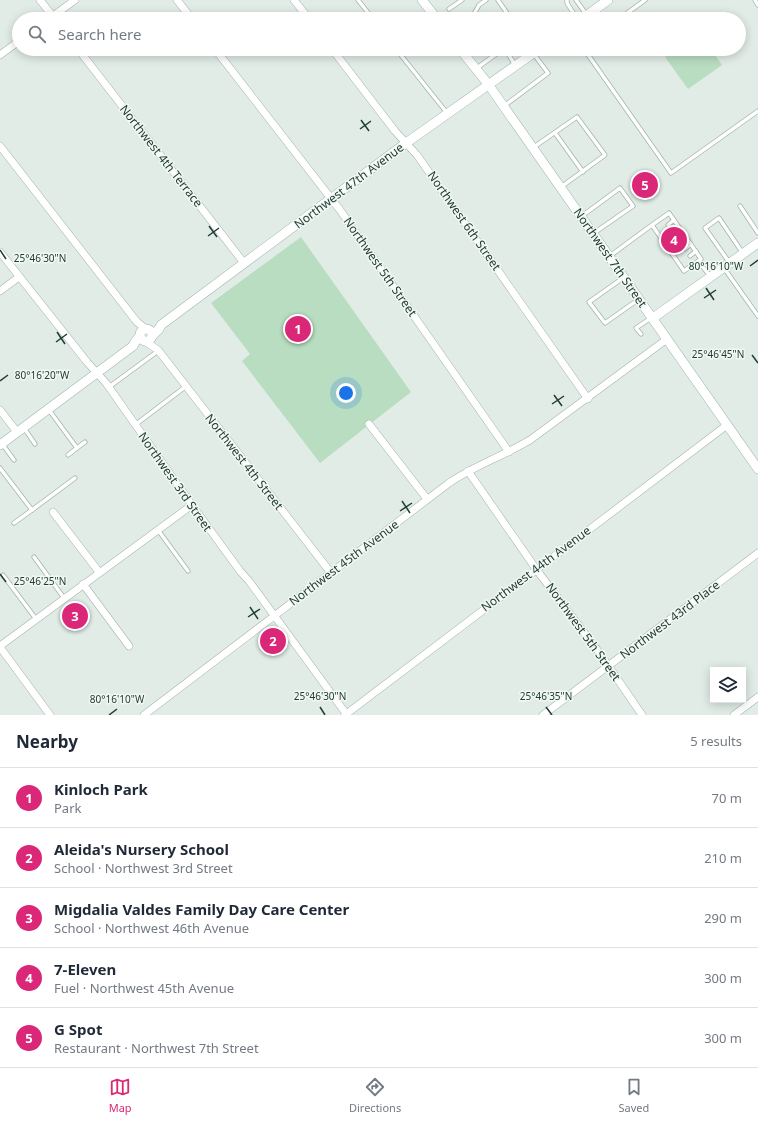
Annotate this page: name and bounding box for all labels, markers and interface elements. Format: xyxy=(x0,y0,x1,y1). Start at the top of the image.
search box xyxy=(12,12,746,56)
icon: search xyxy=(26,23,48,45)
text: Search here xyxy=(58,24,141,44)
street label: Northwest 4th Terrace xyxy=(116,101,207,211)
street label: Northwest 47th Avenue xyxy=(290,139,407,232)
street label: Northwest 6th Street xyxy=(424,168,506,274)
pin: 5 xyxy=(632,170,658,200)
street label: Northwest 7th Street xyxy=(570,205,652,311)
street label: Northwest 5th Street xyxy=(340,214,422,320)
pin: 4 xyxy=(661,225,687,255)
text: 25°46'30"N xyxy=(14,251,66,265)
text: 80°16'10"W xyxy=(689,259,744,273)
pin: 1 xyxy=(285,314,311,344)
text: 25°46'45"N xyxy=(692,347,744,361)
text: 80°16'20"W xyxy=(15,368,70,382)
your location xyxy=(336,383,356,403)
street label: Northwest 4th Street xyxy=(201,410,288,514)
street label: Northwest 3rd Street xyxy=(135,428,217,535)
street label: Northwest 45th Avenue xyxy=(285,516,402,609)
street label: Northwest 44th Avenue xyxy=(477,522,594,615)
text: 25°46'25"N xyxy=(14,574,66,588)
street label: Northwest 43rd Place xyxy=(616,576,723,663)
street label: Northwest 5th Street xyxy=(542,579,625,685)
pin: 3 xyxy=(62,601,88,631)
pin: 2 xyxy=(260,626,286,656)
map controls xyxy=(710,667,746,703)
button: layers xyxy=(710,667,746,703)
text: 25°46'30"N xyxy=(294,689,346,703)
text: 25°46'35"N xyxy=(520,689,572,703)
text: 80°16'10"W xyxy=(90,692,145,706)
text: Nearby xyxy=(16,730,78,753)
text: 5 results xyxy=(690,732,742,750)
text: Kinloch Park xyxy=(54,779,148,799)
text: 1 xyxy=(25,789,33,807)
text: 70 m xyxy=(712,789,742,807)
text: Park xyxy=(54,799,81,817)
text: Aleida's Nursery School xyxy=(54,839,229,859)
text: 2 xyxy=(25,849,33,867)
text: 210 m xyxy=(704,849,742,867)
text: School · Northwest 3rd Street xyxy=(54,859,233,877)
text: Migdalia Valdes Family Day Care Center xyxy=(54,899,349,919)
text: 3 xyxy=(25,909,33,927)
text: 290 m xyxy=(704,909,742,927)
text: School · Northwest 46th Avenue xyxy=(54,919,249,937)
text: 7-Eleven xyxy=(54,959,116,979)
text: 4 xyxy=(25,969,33,987)
text: 300 m xyxy=(704,969,742,987)
text: Fuel · Northwest 45th Avenue xyxy=(54,979,234,997)
text: G Spot xyxy=(54,1019,102,1039)
text: 5 xyxy=(25,1029,33,1047)
text: 300 m xyxy=(704,1029,742,1047)
text: Restaurant · Northwest 7th Street xyxy=(54,1039,259,1057)
tab: Map xyxy=(109,1076,132,1115)
tab: Directions xyxy=(349,1076,401,1115)
tab: Saved xyxy=(619,1076,649,1115)

